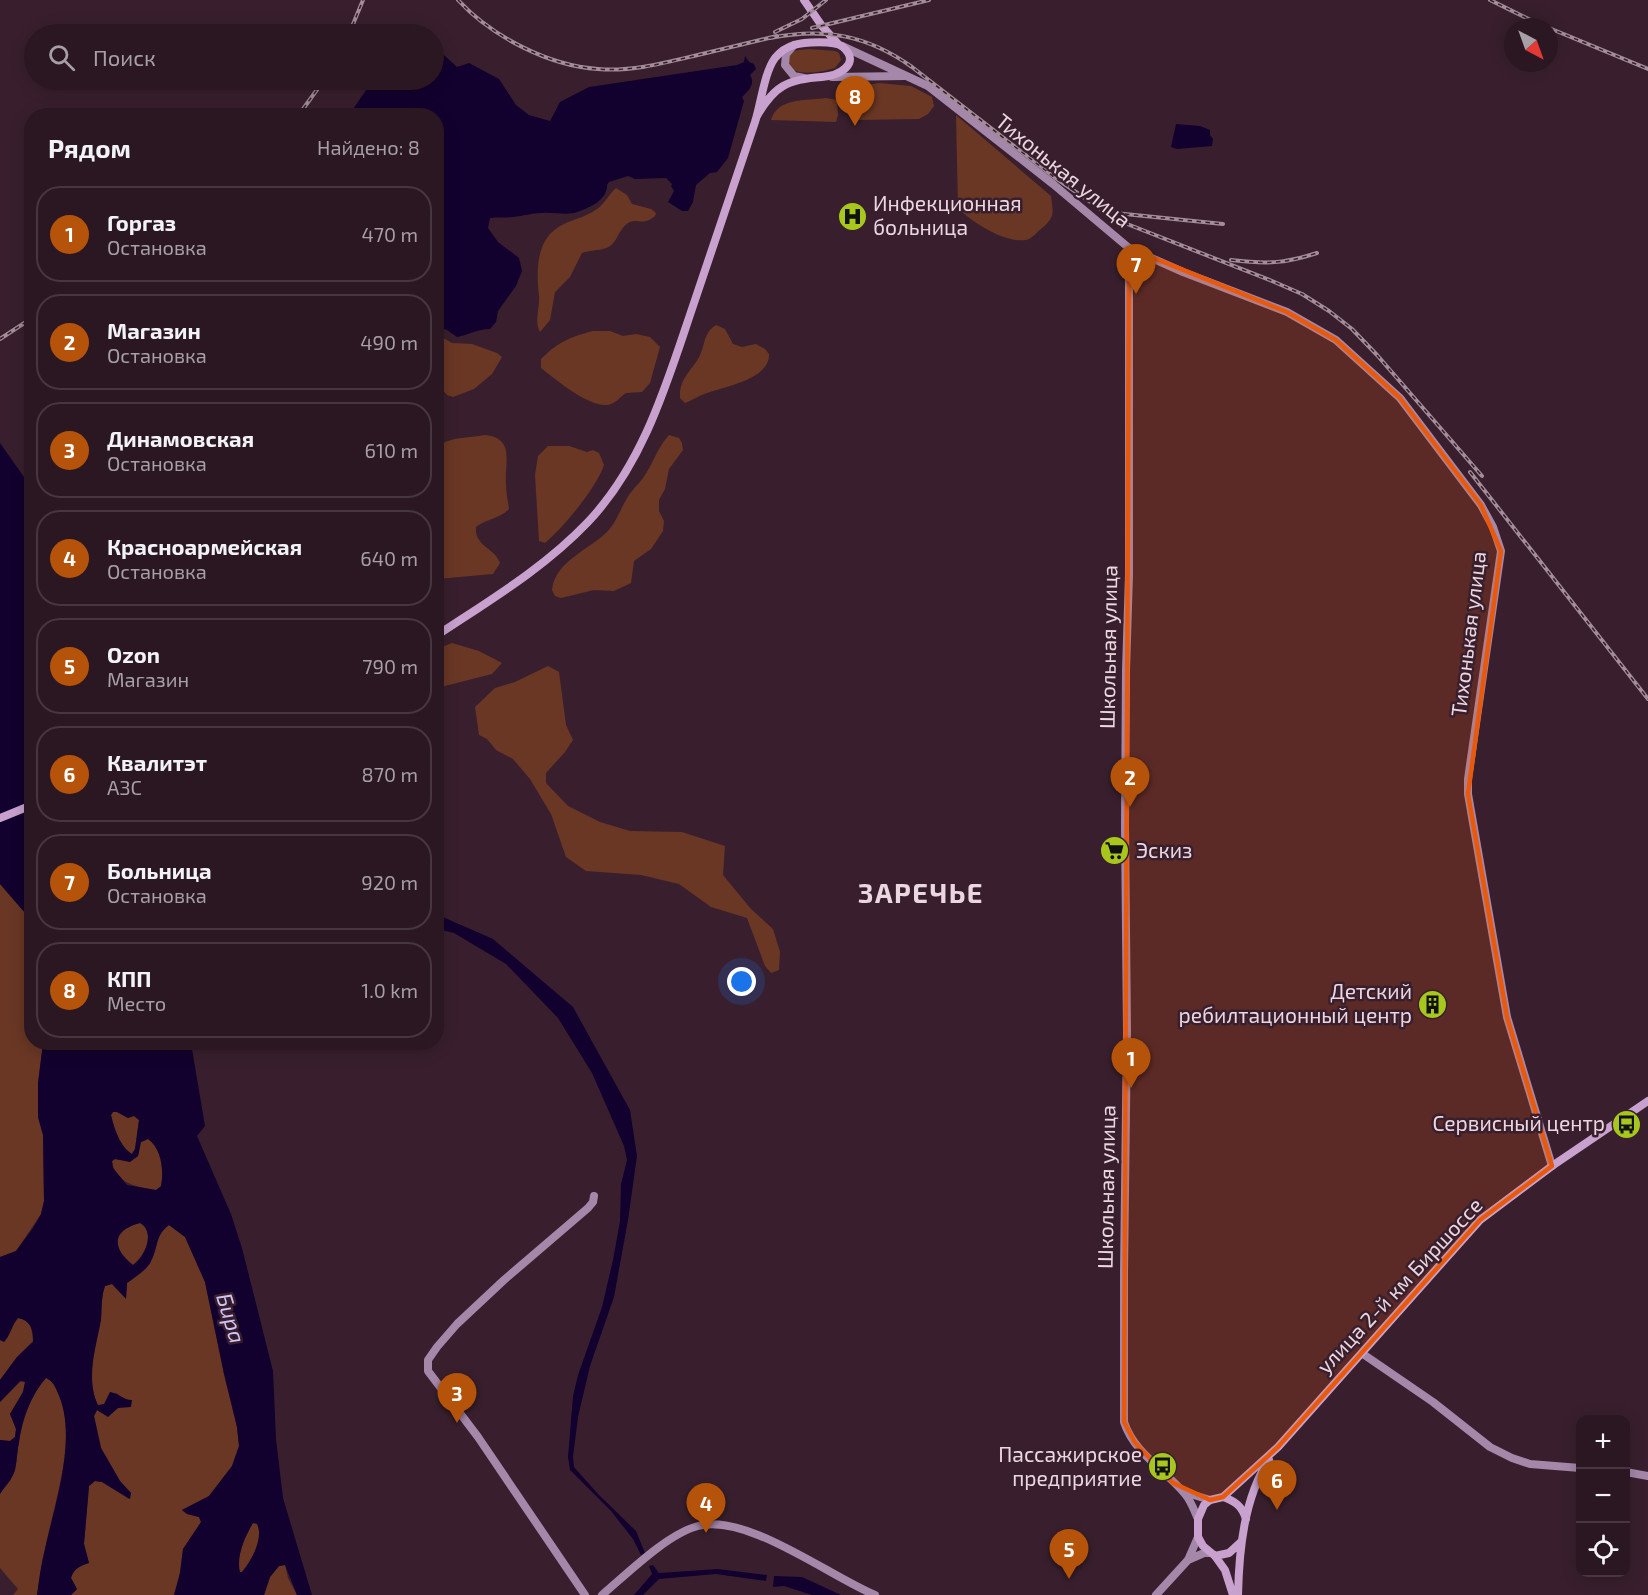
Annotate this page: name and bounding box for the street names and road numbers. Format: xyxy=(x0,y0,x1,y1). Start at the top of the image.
street label: Тихонькая улица xyxy=(991,108,1136,233)
street label: Тихонькая улица xyxy=(1445,550,1491,718)
street label: Школьная улица xyxy=(1094,565,1122,729)
street label: Школьная улица xyxy=(1092,1105,1120,1269)
street label: улица 2-й км Биршоссе xyxy=(1311,1192,1488,1379)

